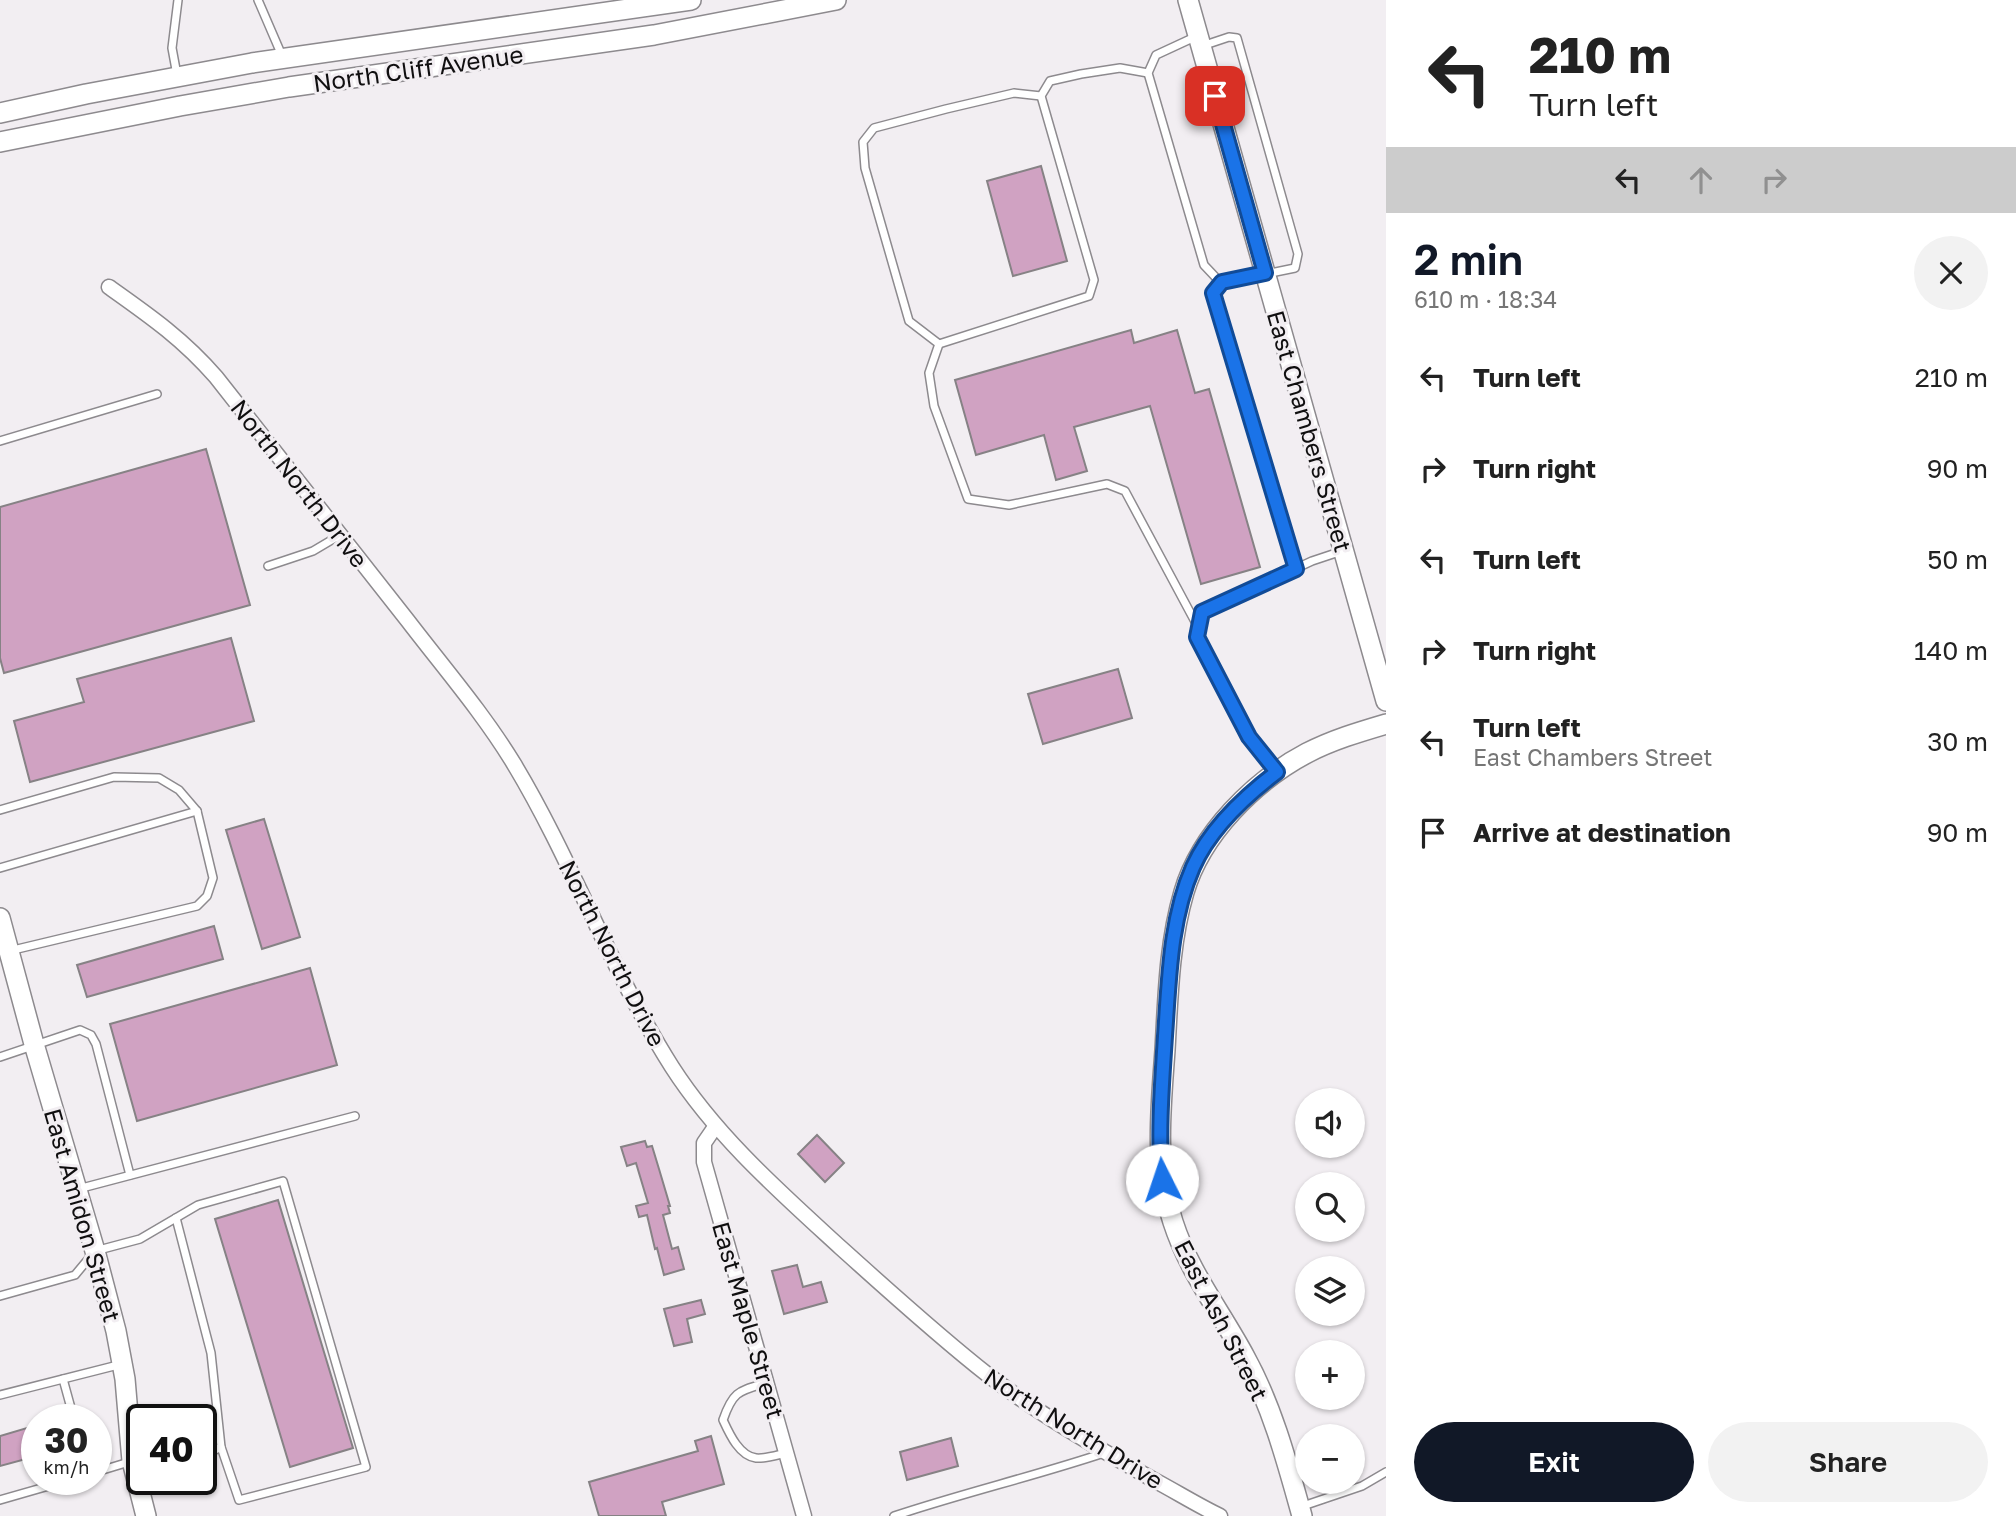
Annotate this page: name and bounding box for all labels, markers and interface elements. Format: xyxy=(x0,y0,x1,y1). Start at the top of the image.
text: 210 m xyxy=(1529,25,1671,84)
icon: left xyxy=(1414,28,1505,119)
street label: North Cliff Avenue xyxy=(311,39,525,97)
pin xyxy=(1185,66,1245,126)
icon: arrive xyxy=(1196,77,1234,115)
text: Turn left xyxy=(1529,85,1658,123)
icon: left xyxy=(1609,161,1647,199)
icon: ahead xyxy=(1682,161,1720,199)
icon: right xyxy=(1755,161,1793,199)
text: 2 min xyxy=(1414,234,1523,284)
button: close xyxy=(1914,236,1988,310)
text: 610 m · 18:34 xyxy=(1414,285,1557,313)
street label: East Chambers Street xyxy=(1262,307,1358,555)
icon: left xyxy=(1414,359,1452,397)
text: Turn left xyxy=(1473,362,1581,393)
text: 210 m xyxy=(1915,362,1988,393)
street label: North North Drive xyxy=(225,393,375,573)
icon: right xyxy=(1414,450,1452,488)
text: Turn right xyxy=(1473,453,1596,484)
text: 90 m xyxy=(1927,453,1988,484)
icon: left xyxy=(1414,541,1452,579)
text: Turn left xyxy=(1473,544,1581,575)
text: 50 m xyxy=(1927,544,1988,575)
icon: right xyxy=(1414,632,1452,670)
text: Turn right xyxy=(1473,635,1596,666)
text: 140 m xyxy=(1914,635,1988,666)
text: Turn left xyxy=(1473,712,1581,743)
icon: left xyxy=(1414,723,1452,761)
text: 30 m xyxy=(1927,726,1988,757)
text: East Chambers Street xyxy=(1473,743,1713,771)
icon: arrive xyxy=(1414,814,1452,852)
text: Arrive at destination xyxy=(1473,817,1731,848)
text: 90 m xyxy=(1927,817,1988,848)
street label: North North Drive xyxy=(554,855,672,1051)
map controls xyxy=(1295,1088,1365,1494)
button: sound xyxy=(1295,1088,1365,1158)
street label: East Amidon Street xyxy=(39,1105,127,1325)
position arrow xyxy=(1125,1143,1199,1217)
button: search xyxy=(1295,1172,1365,1242)
street label: East Maple Street xyxy=(707,1218,791,1422)
street label: East Ash Street xyxy=(1169,1235,1275,1405)
button: layers xyxy=(1295,1256,1365,1326)
button: + xyxy=(1295,1340,1365,1410)
street label: North North Drive xyxy=(979,1361,1169,1495)
speed limit sign: 40 xyxy=(126,1404,217,1495)
text: 30 xyxy=(44,1419,89,1461)
button: Exit xyxy=(1414,1422,1694,1502)
button: Share xyxy=(1708,1422,1988,1502)
button: − xyxy=(1295,1424,1365,1494)
text: km/h xyxy=(44,1456,89,1478)

